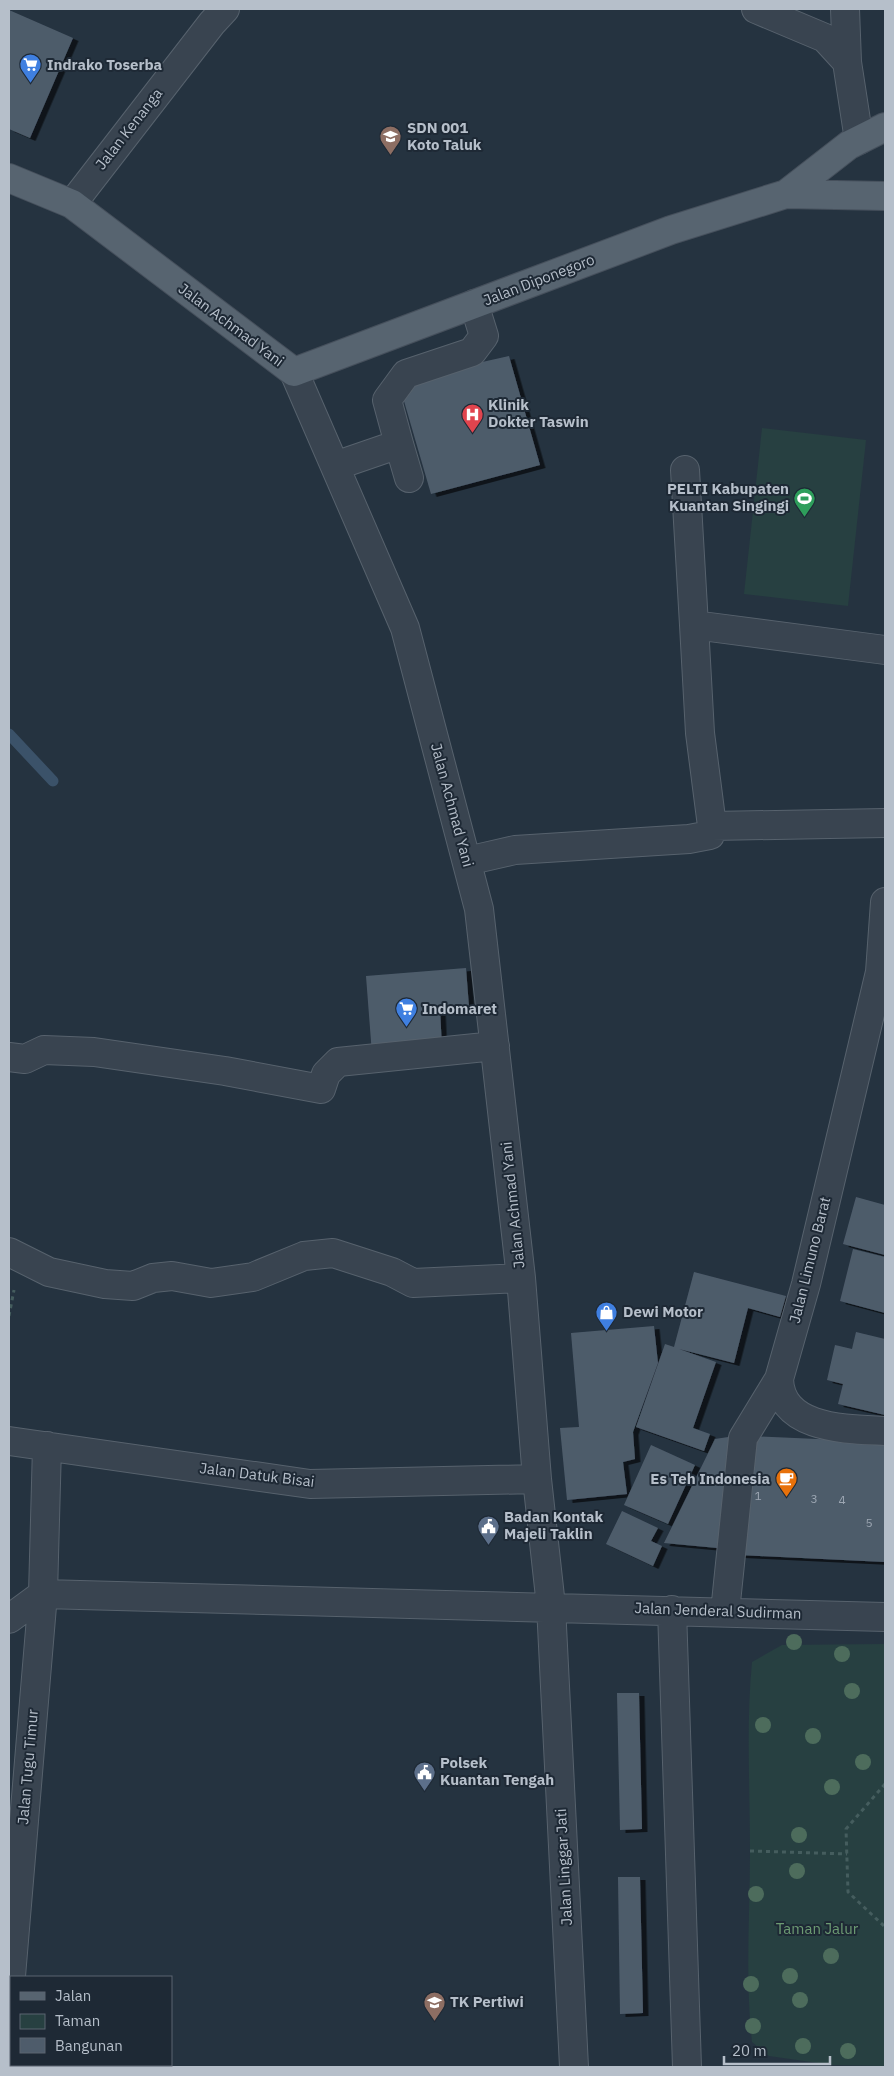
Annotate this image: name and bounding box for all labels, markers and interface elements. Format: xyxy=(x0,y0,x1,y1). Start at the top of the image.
supermarket icon: Indrako Toserba xyxy=(19,53,43,84)
place label: Indrako Toserba xyxy=(47,55,163,74)
street label: Jalan Kenanga xyxy=(91,84,166,173)
place label: SDN 001 Koto Taluk xyxy=(407,118,482,154)
school or university icon: SDN 001 Koto Taluk xyxy=(379,125,403,156)
street label: Jalan Diponegoro xyxy=(481,250,597,309)
street label: Jalan Achmad Yani xyxy=(175,279,288,370)
place label: Klinik Dokter Taswin xyxy=(488,395,589,431)
hospital icon: Klinik Dokter Taswin xyxy=(460,402,484,433)
place label: PELTI Kabupaten Kuantan Singingi xyxy=(667,479,789,515)
sports icon: PELTI Kabupaten Kuantan Singingi xyxy=(793,486,817,517)
street label: Jalan Achmad Yani xyxy=(427,741,478,869)
supermarket icon: Indomaret xyxy=(394,997,418,1028)
place label: Indomaret xyxy=(422,999,497,1018)
street label: Jalan Achmad Yani xyxy=(496,1141,529,1269)
street label: Jalan Limuno Barat xyxy=(785,1195,834,1325)
shop icon: Dewi Motor xyxy=(595,1300,619,1331)
place label: Dewi Motor xyxy=(623,1302,703,1321)
street label: Jalan Datuk Bisai xyxy=(198,1458,316,1491)
cafe icon: Es Teh Indonesia xyxy=(774,1467,798,1498)
place label: Es Teh Indonesia xyxy=(650,1469,770,1488)
house number: 1 xyxy=(754,1488,762,1503)
house number: 3 xyxy=(810,1491,818,1506)
house number: 4 xyxy=(838,1492,846,1507)
place label: Badan Kontak Majeli Taklin xyxy=(504,1507,603,1543)
public building icon: Badan Kontak Majeli Taklin xyxy=(476,1514,500,1545)
house number: 5 xyxy=(865,1515,873,1530)
street label: Jalan Jenderal Sudirman xyxy=(634,1598,802,1623)
street label: Jalan Tugu Timur xyxy=(13,1708,42,1825)
place label: Polsek Kuantan Tengah xyxy=(440,1753,554,1789)
public building icon: Polsek Kuantan Tengah xyxy=(412,1760,436,1791)
street label: Jalan Linggar Jati xyxy=(551,1808,576,1926)
park label: Taman Jalur xyxy=(776,1919,859,1938)
legend xyxy=(10,1976,172,2066)
text: Jalan xyxy=(55,1986,91,2005)
school or university icon: TK Pertiwi xyxy=(422,1990,446,2021)
place label: TK Pertiwi xyxy=(450,1992,524,2011)
text: Taman xyxy=(55,2011,100,2030)
scale bar xyxy=(724,2034,830,2066)
text: Bangunan xyxy=(55,2036,123,2055)
text: 20 m xyxy=(732,2041,767,2060)

